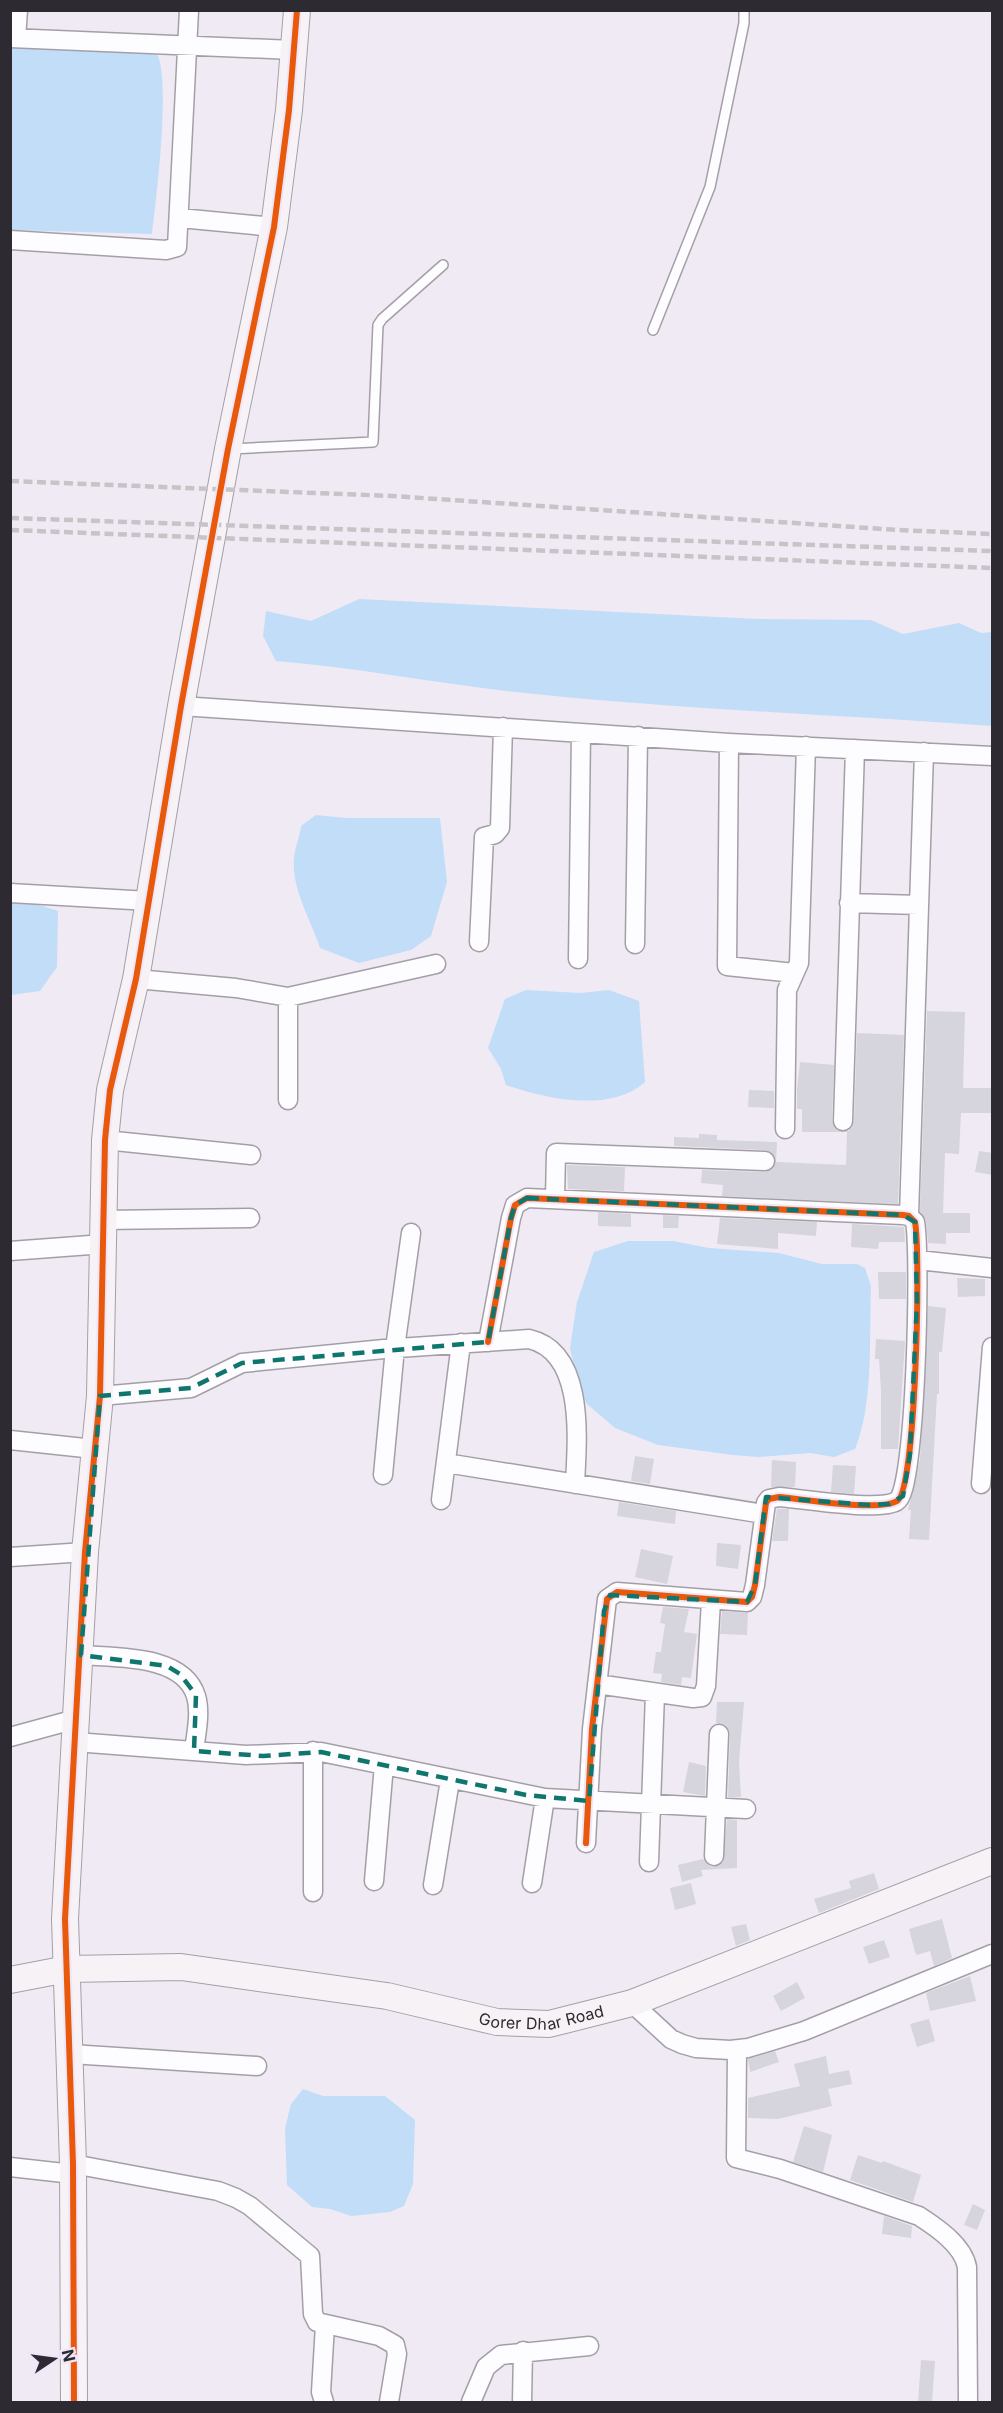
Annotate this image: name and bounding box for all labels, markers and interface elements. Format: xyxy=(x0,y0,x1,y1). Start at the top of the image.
street label: Gorer Dhar Road xyxy=(477,2001,606,2034)
north arrow xyxy=(24,2329,84,2389)
text: N xyxy=(57,2347,80,2364)

